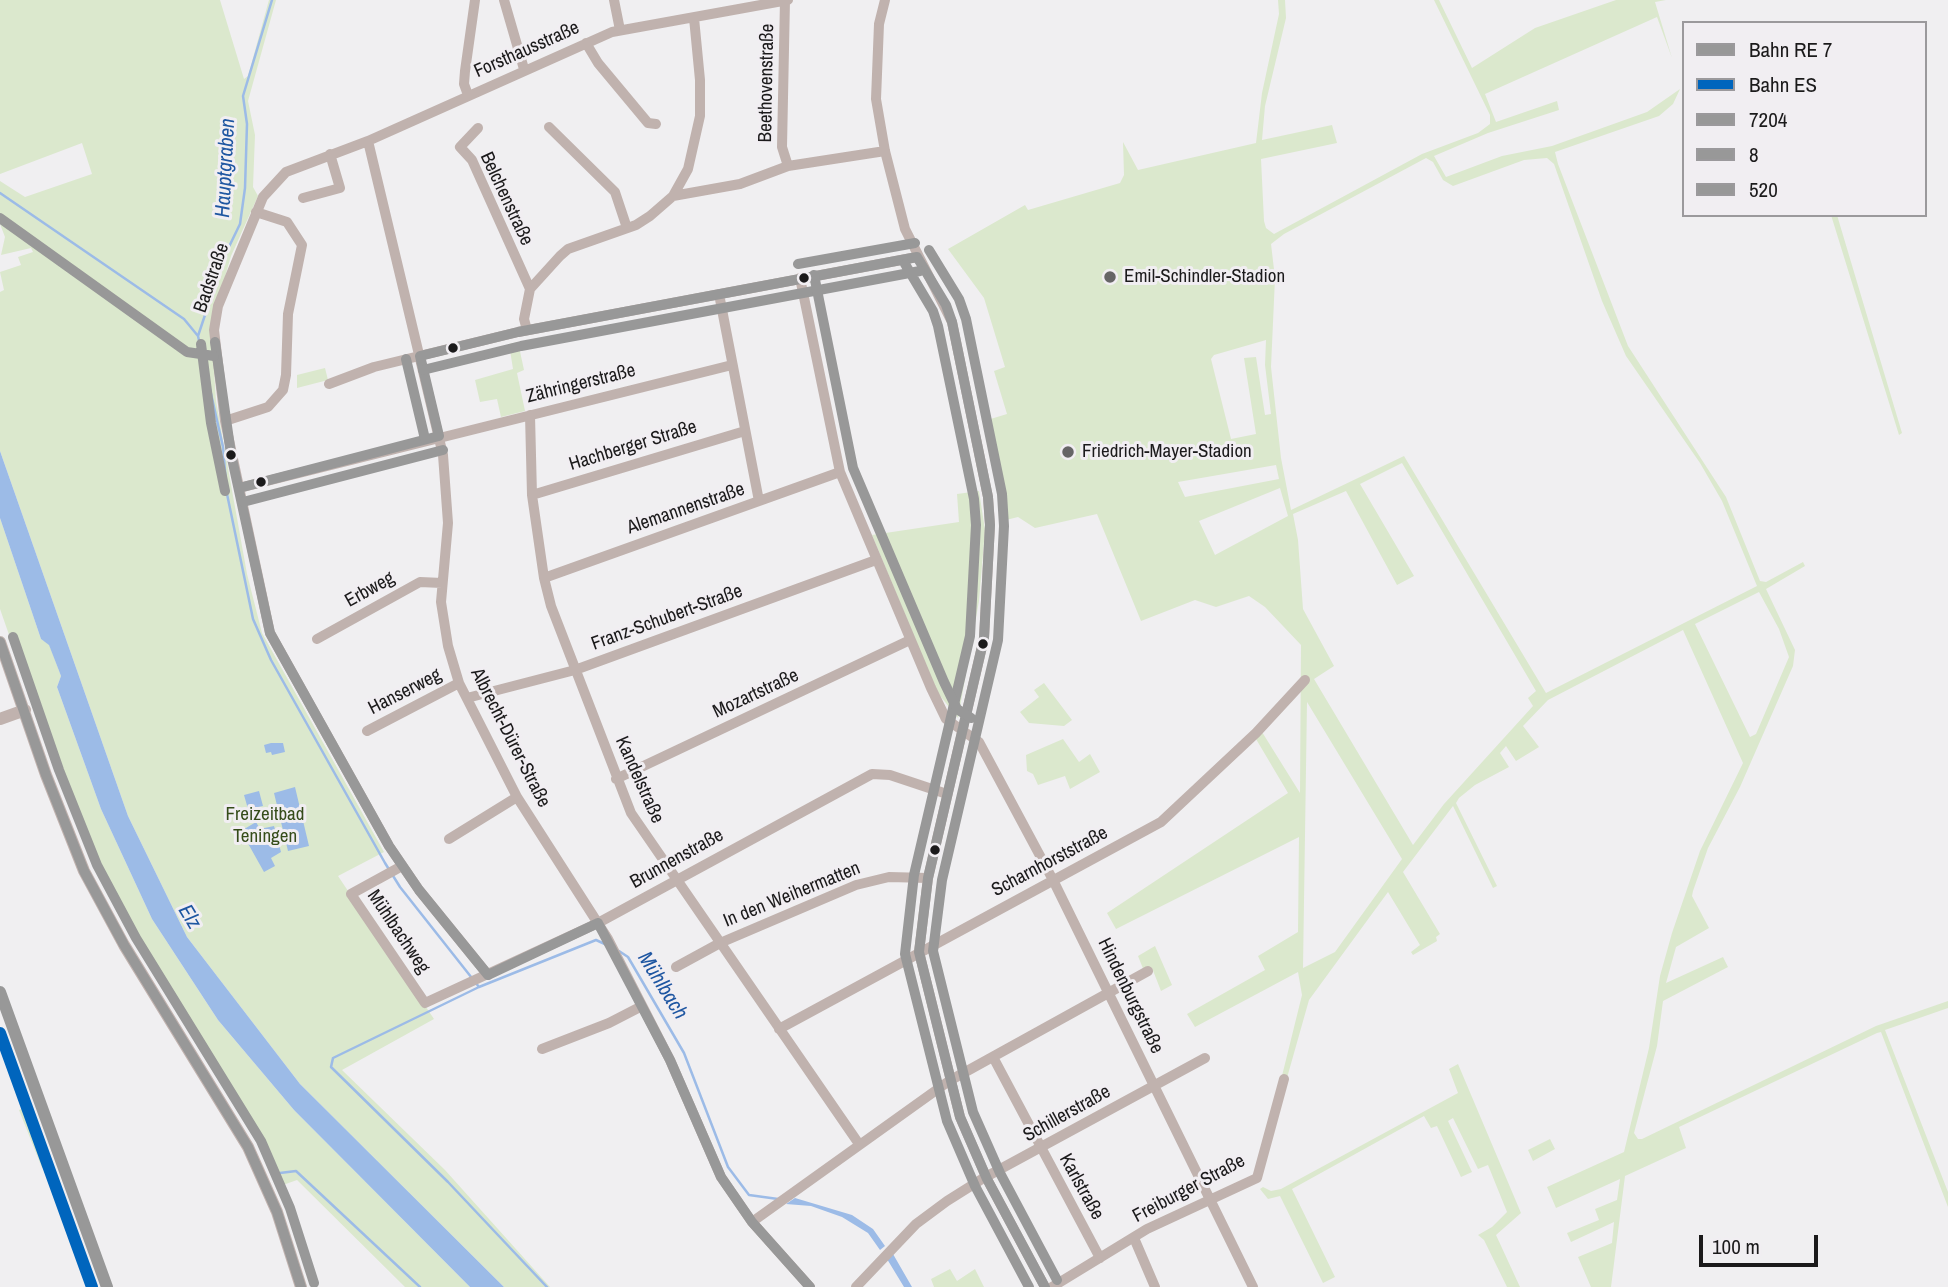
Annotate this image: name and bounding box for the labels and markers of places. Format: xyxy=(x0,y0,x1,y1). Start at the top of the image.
place label: Emil-Schindler-Stadion xyxy=(1124,266,1285,288)
marker: Emil-Schindler-Stadion xyxy=(1102,269,1118,285)
unlabelled marker xyxy=(797,271,811,285)
unlabelled marker xyxy=(446,341,460,355)
place label: Friedrich-Mayer-Stadion xyxy=(1082,441,1252,463)
marker: Friedrich-Mayer-Stadion xyxy=(1060,444,1076,460)
unlabelled marker xyxy=(224,448,238,462)
unlabelled marker xyxy=(254,475,268,489)
unlabelled marker xyxy=(976,637,990,651)
unlabelled marker xyxy=(928,843,942,857)

